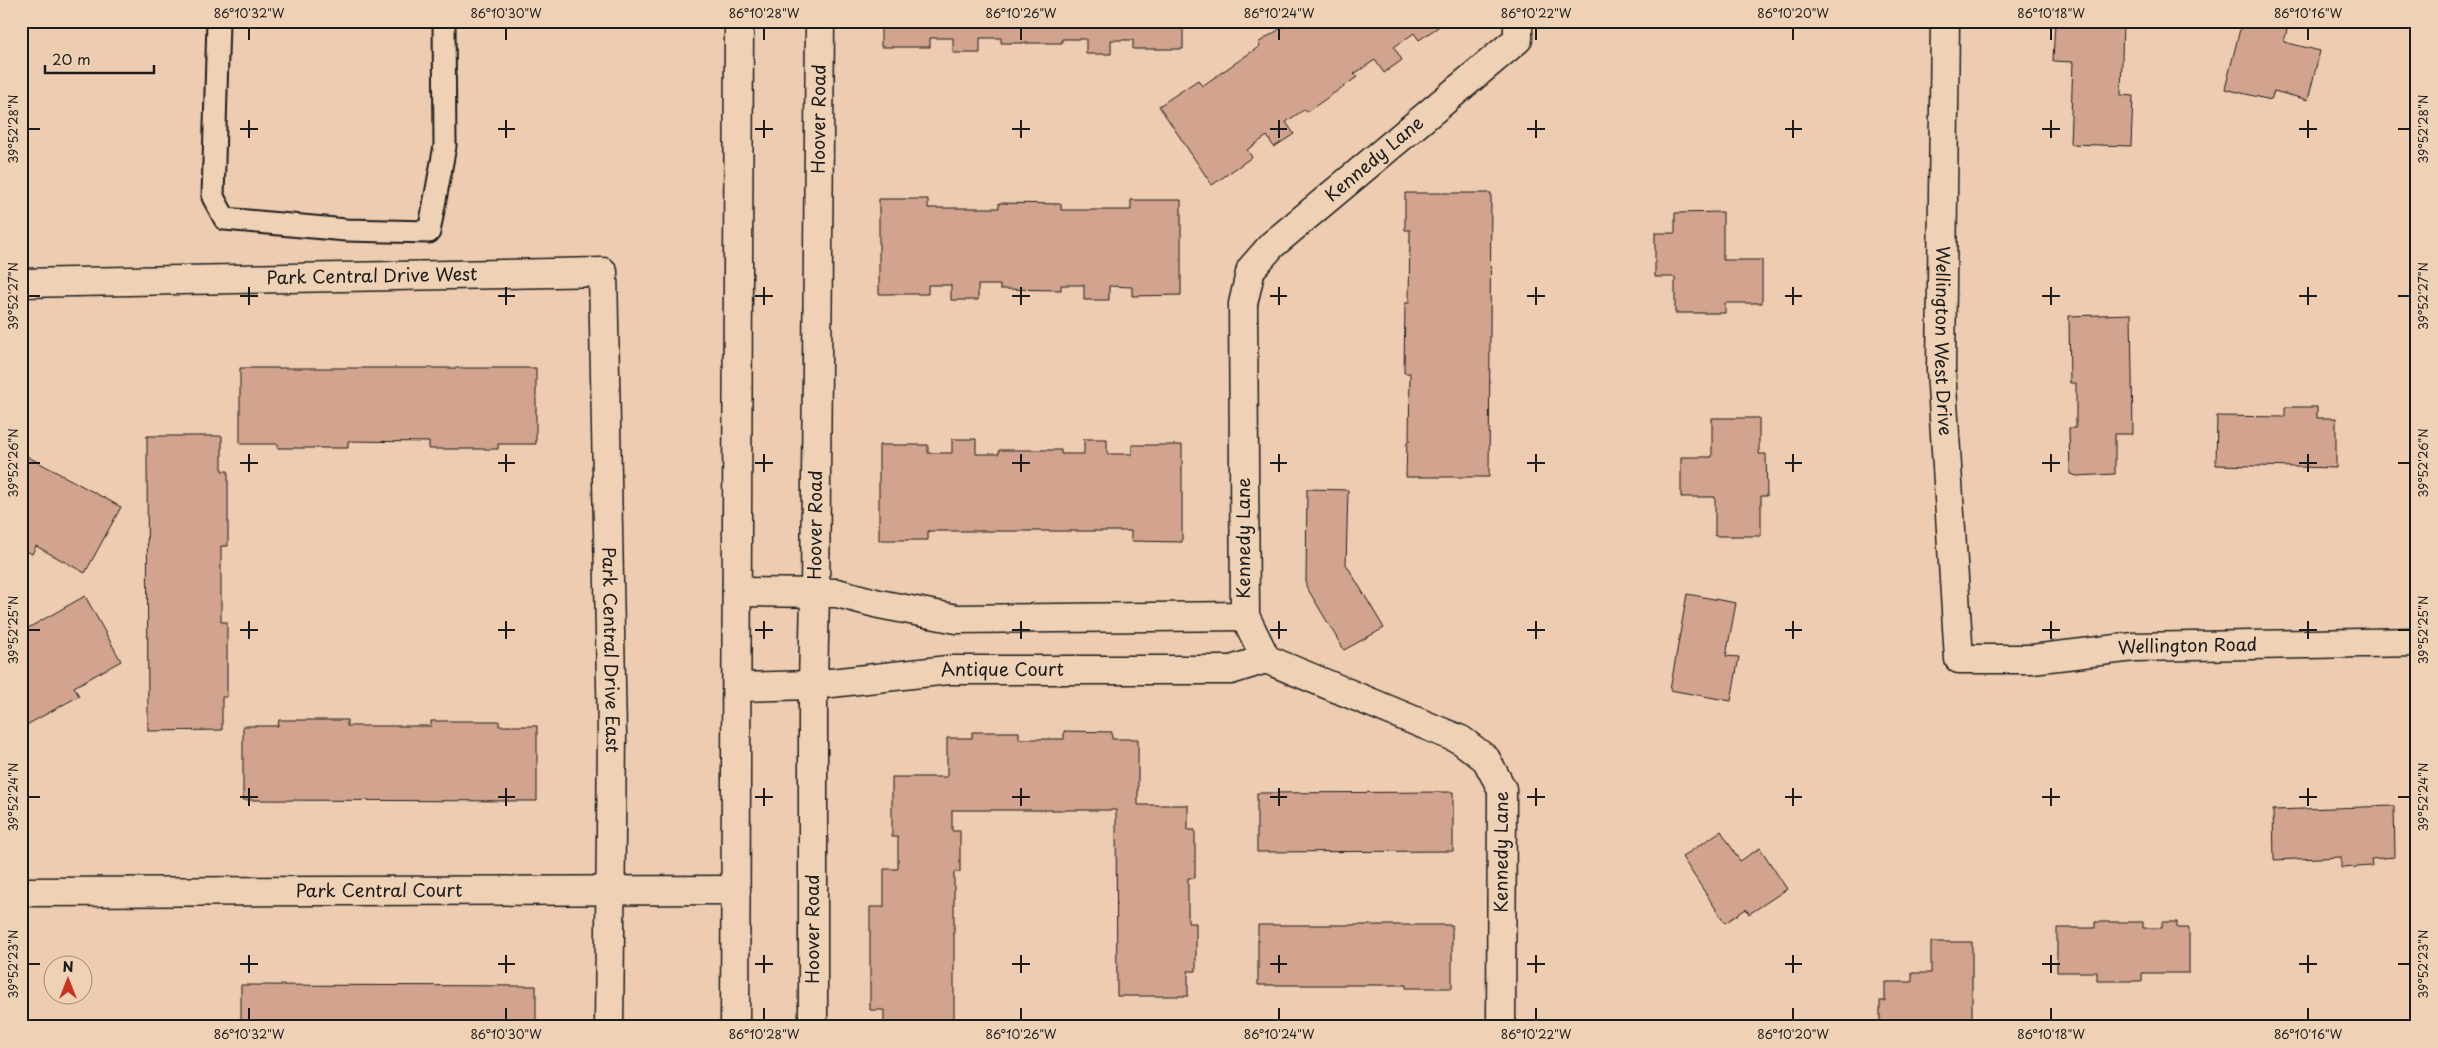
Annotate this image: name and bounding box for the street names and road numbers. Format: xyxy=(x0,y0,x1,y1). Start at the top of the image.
street label: Hoover Road xyxy=(804,64,832,174)
street label: Kennedy Lane xyxy=(1318,109,1429,207)
street label: Wellington West Drive xyxy=(1929,246,1960,437)
street label: Park Central Drive West xyxy=(266,259,478,290)
street label: Hoover Road xyxy=(800,470,828,580)
street label: Kennedy Lane xyxy=(1229,477,1256,599)
street label: Park Central Drive East xyxy=(596,547,627,753)
street label: Wellington Road xyxy=(2117,630,2257,661)
street label: Antique Court xyxy=(939,654,1064,683)
street label: Kennedy Lane xyxy=(1486,791,1514,913)
street label: Hoover Road xyxy=(798,874,825,984)
street label: Park Central Court xyxy=(296,876,462,903)

